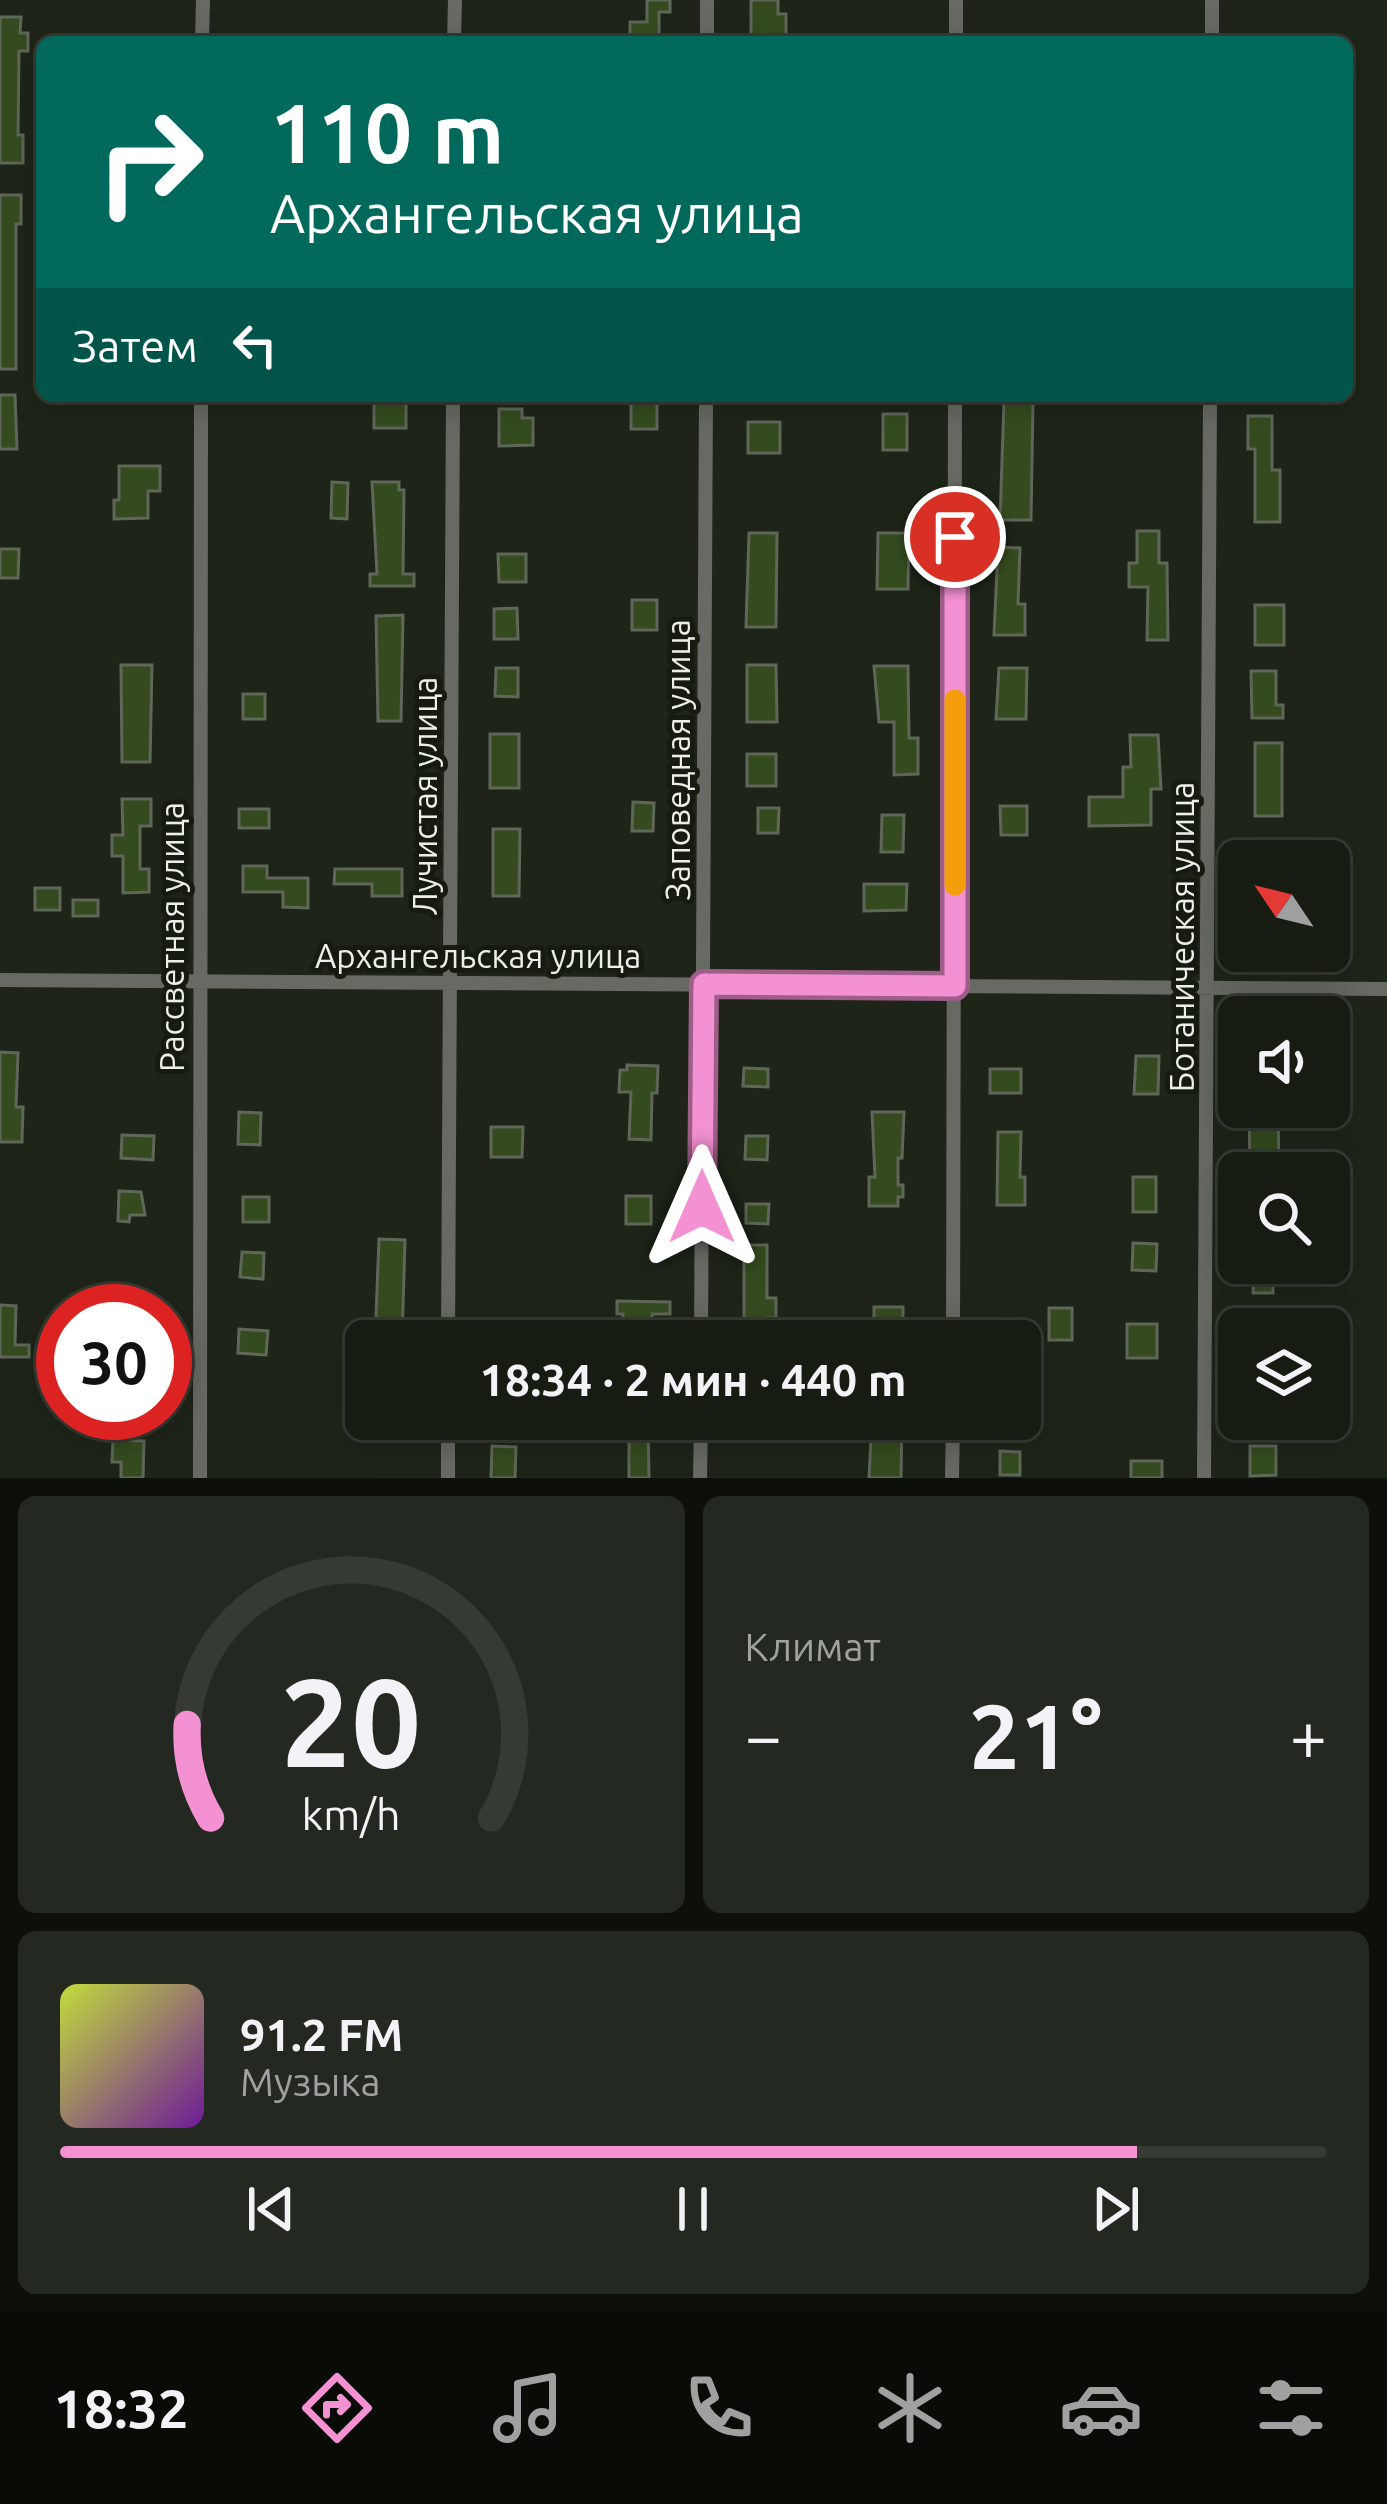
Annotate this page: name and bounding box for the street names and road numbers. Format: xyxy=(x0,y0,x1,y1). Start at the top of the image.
street label: Заповедная улица xyxy=(659,619,696,901)
street label: Лучистая улица xyxy=(406,677,443,915)
street label: Ботаническая улица xyxy=(1163,782,1200,1092)
street label: Рассветная улица xyxy=(153,802,190,1072)
street label: Архангельская улица xyxy=(315,937,641,974)

